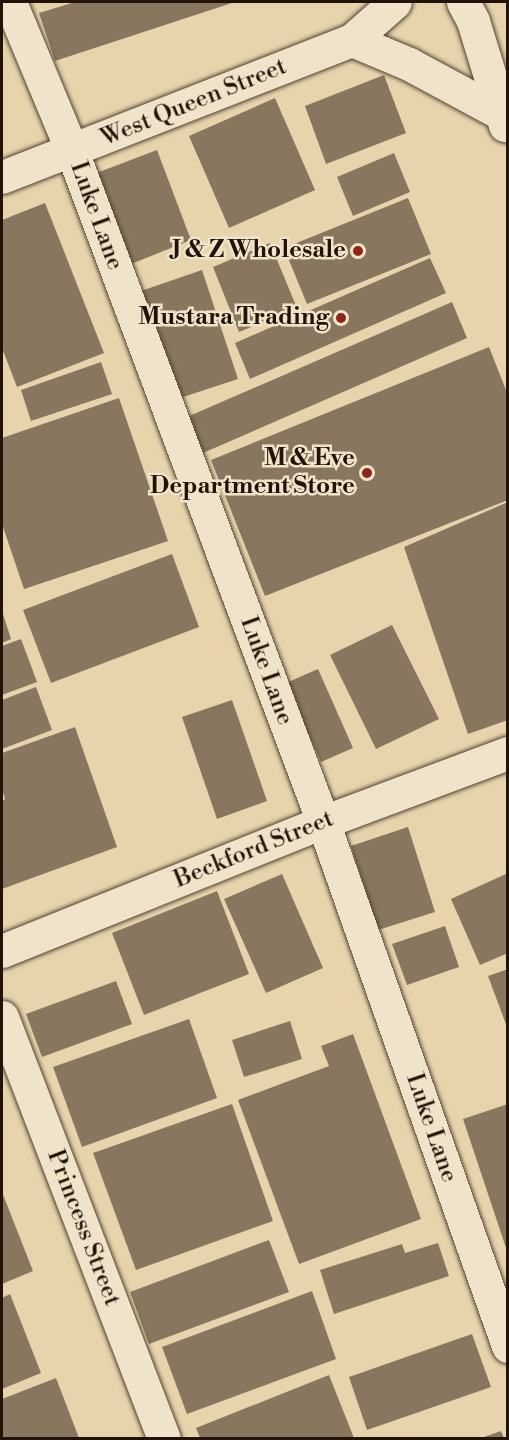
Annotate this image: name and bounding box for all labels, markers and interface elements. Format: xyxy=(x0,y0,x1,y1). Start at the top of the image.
street label: West Queen Street xyxy=(97,53,291,153)
street label: Luke Lane xyxy=(63,158,129,274)
place label: J & Z Wholesale xyxy=(172,237,346,265)
marker: J & Z Wholesale xyxy=(351,244,365,258)
place label: Mustara Trading xyxy=(138,304,329,332)
marker: Mustara Trading xyxy=(334,311,348,325)
place label: M & Eve Department Store xyxy=(150,445,355,501)
marker: M & Eve Department Store xyxy=(360,466,374,480)
street label: Luke Lane xyxy=(233,613,299,729)
street label: Beckford Street xyxy=(170,805,338,895)
street label: Luke Lane xyxy=(399,1070,463,1186)
street label: Princess Street xyxy=(40,1146,126,1310)

